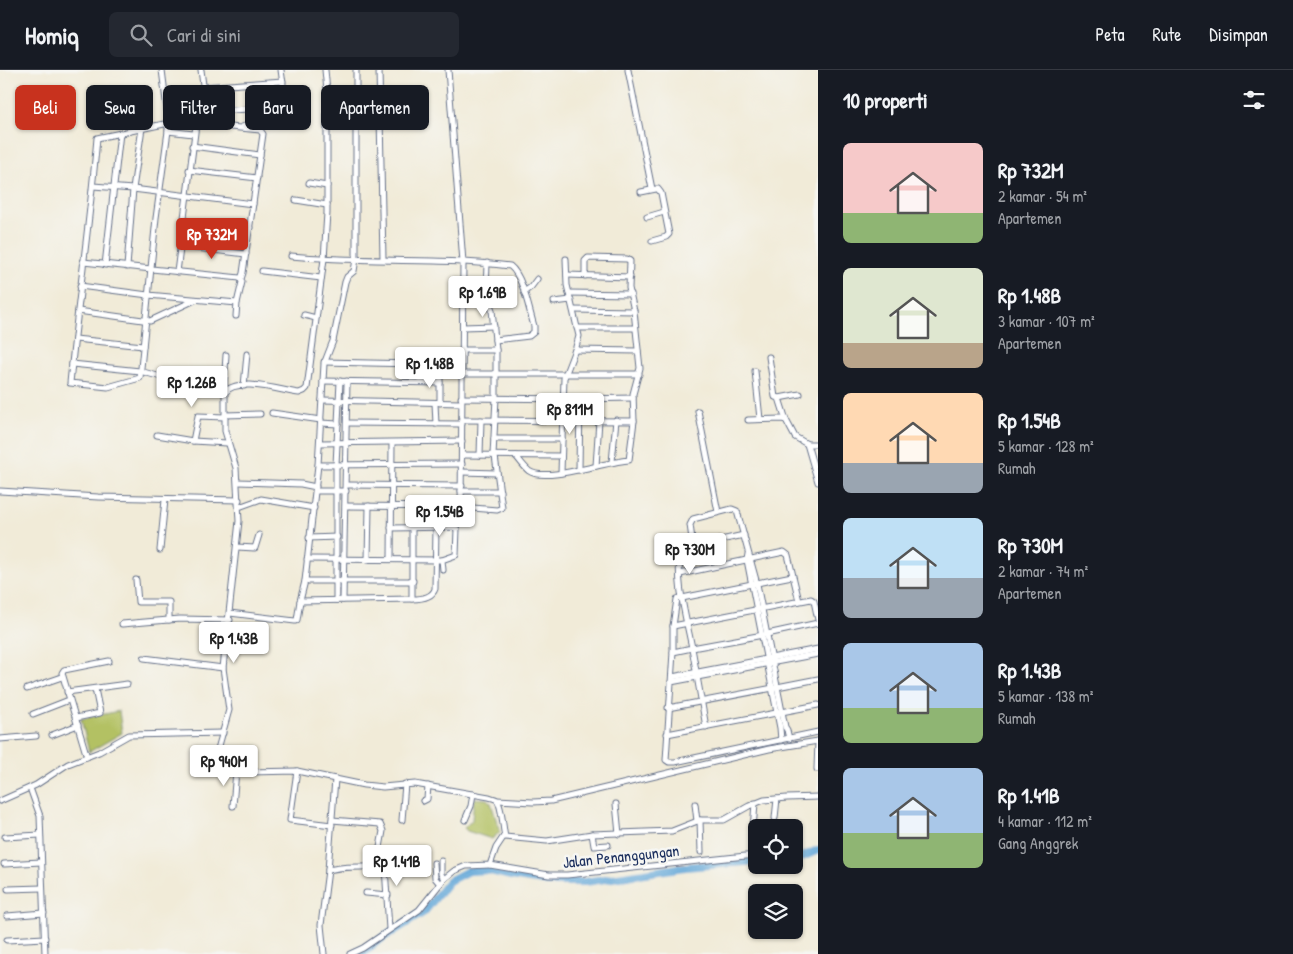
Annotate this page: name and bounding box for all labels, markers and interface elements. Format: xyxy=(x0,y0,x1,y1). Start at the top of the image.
search box xyxy=(109,12,459,57)
text: Homiq xyxy=(25,19,79,51)
icon: search xyxy=(127,21,155,49)
text: Cari di sini xyxy=(167,22,241,48)
text: Peta xyxy=(1096,22,1125,47)
text: Rute xyxy=(1153,22,1181,47)
text: Disimpan xyxy=(1209,22,1268,47)
chip: Beli xyxy=(15,85,76,130)
chip: Sewa xyxy=(86,85,153,130)
chip: Filter xyxy=(163,85,235,130)
chip: Baru xyxy=(245,85,311,130)
chip: Apartemen xyxy=(321,85,429,130)
text: 10 properti xyxy=(843,86,928,115)
icon: filters xyxy=(1240,86,1268,114)
text: Rp 732M xyxy=(998,156,1063,185)
icon: home xyxy=(883,163,943,223)
text: 2 kamar · 54 m² xyxy=(998,185,1087,207)
text: Apartemen xyxy=(998,207,1061,229)
pin: Rp 732M xyxy=(166,218,258,260)
text: Rp 732M xyxy=(187,223,237,245)
pin: Rp 1.69B xyxy=(431,276,535,318)
text: Rp 1.69B xyxy=(459,281,507,303)
text: Rp 1.48B xyxy=(998,281,1061,310)
icon: home xyxy=(883,288,943,348)
text: 3 kamar · 107 m² xyxy=(998,310,1095,332)
text: Apartemen xyxy=(998,332,1061,354)
pin: Rp 1.48B xyxy=(378,346,482,389)
text: Rp 1.48B xyxy=(406,352,454,374)
pin: Rp 1.26B xyxy=(140,366,244,408)
text: Rp 1.26B xyxy=(167,371,217,393)
pin: Rp 811M xyxy=(524,392,616,435)
text: Rp 811M xyxy=(547,398,593,420)
text: Rp 1.54B xyxy=(998,406,1061,435)
icon: home xyxy=(883,413,943,473)
text: 5 kamar · 128 m² xyxy=(998,435,1094,457)
text: Rumah xyxy=(998,457,1036,479)
pin: Rp 1.54B xyxy=(388,494,492,537)
text: Rp 1.54B xyxy=(416,500,464,522)
text: Rp 730M xyxy=(998,531,1063,560)
pin: Rp 730M xyxy=(644,532,736,575)
text: Rp 730M xyxy=(665,538,715,560)
icon: home xyxy=(883,538,943,598)
text: 2 kamar · 74 m² xyxy=(998,560,1088,582)
text: Apartemen xyxy=(998,582,1061,604)
pin: Rp 1.43B xyxy=(182,622,286,664)
text: Rp 1.43B xyxy=(210,627,258,649)
text: Rp 1.43B xyxy=(998,656,1061,685)
icon: home xyxy=(883,663,943,723)
text: 5 kamar · 138 m² xyxy=(998,685,1093,707)
text: Rumah xyxy=(998,707,1036,729)
pin: Rp 940M xyxy=(178,744,270,787)
text: Rp 940M xyxy=(201,750,247,772)
text: Rp 1.41B xyxy=(998,781,1060,810)
icon: home xyxy=(883,788,943,848)
text: 4 kamar · 112 m² xyxy=(998,810,1092,832)
map controls xyxy=(748,819,803,939)
button: locate xyxy=(748,819,803,874)
text: Gang Anggrek xyxy=(998,832,1078,854)
street label: Jalan Penanggungan xyxy=(562,839,680,873)
pin: Rp 1.41B xyxy=(345,844,449,887)
text: Rp 1.41B xyxy=(374,850,420,872)
button: layers xyxy=(748,884,803,939)

